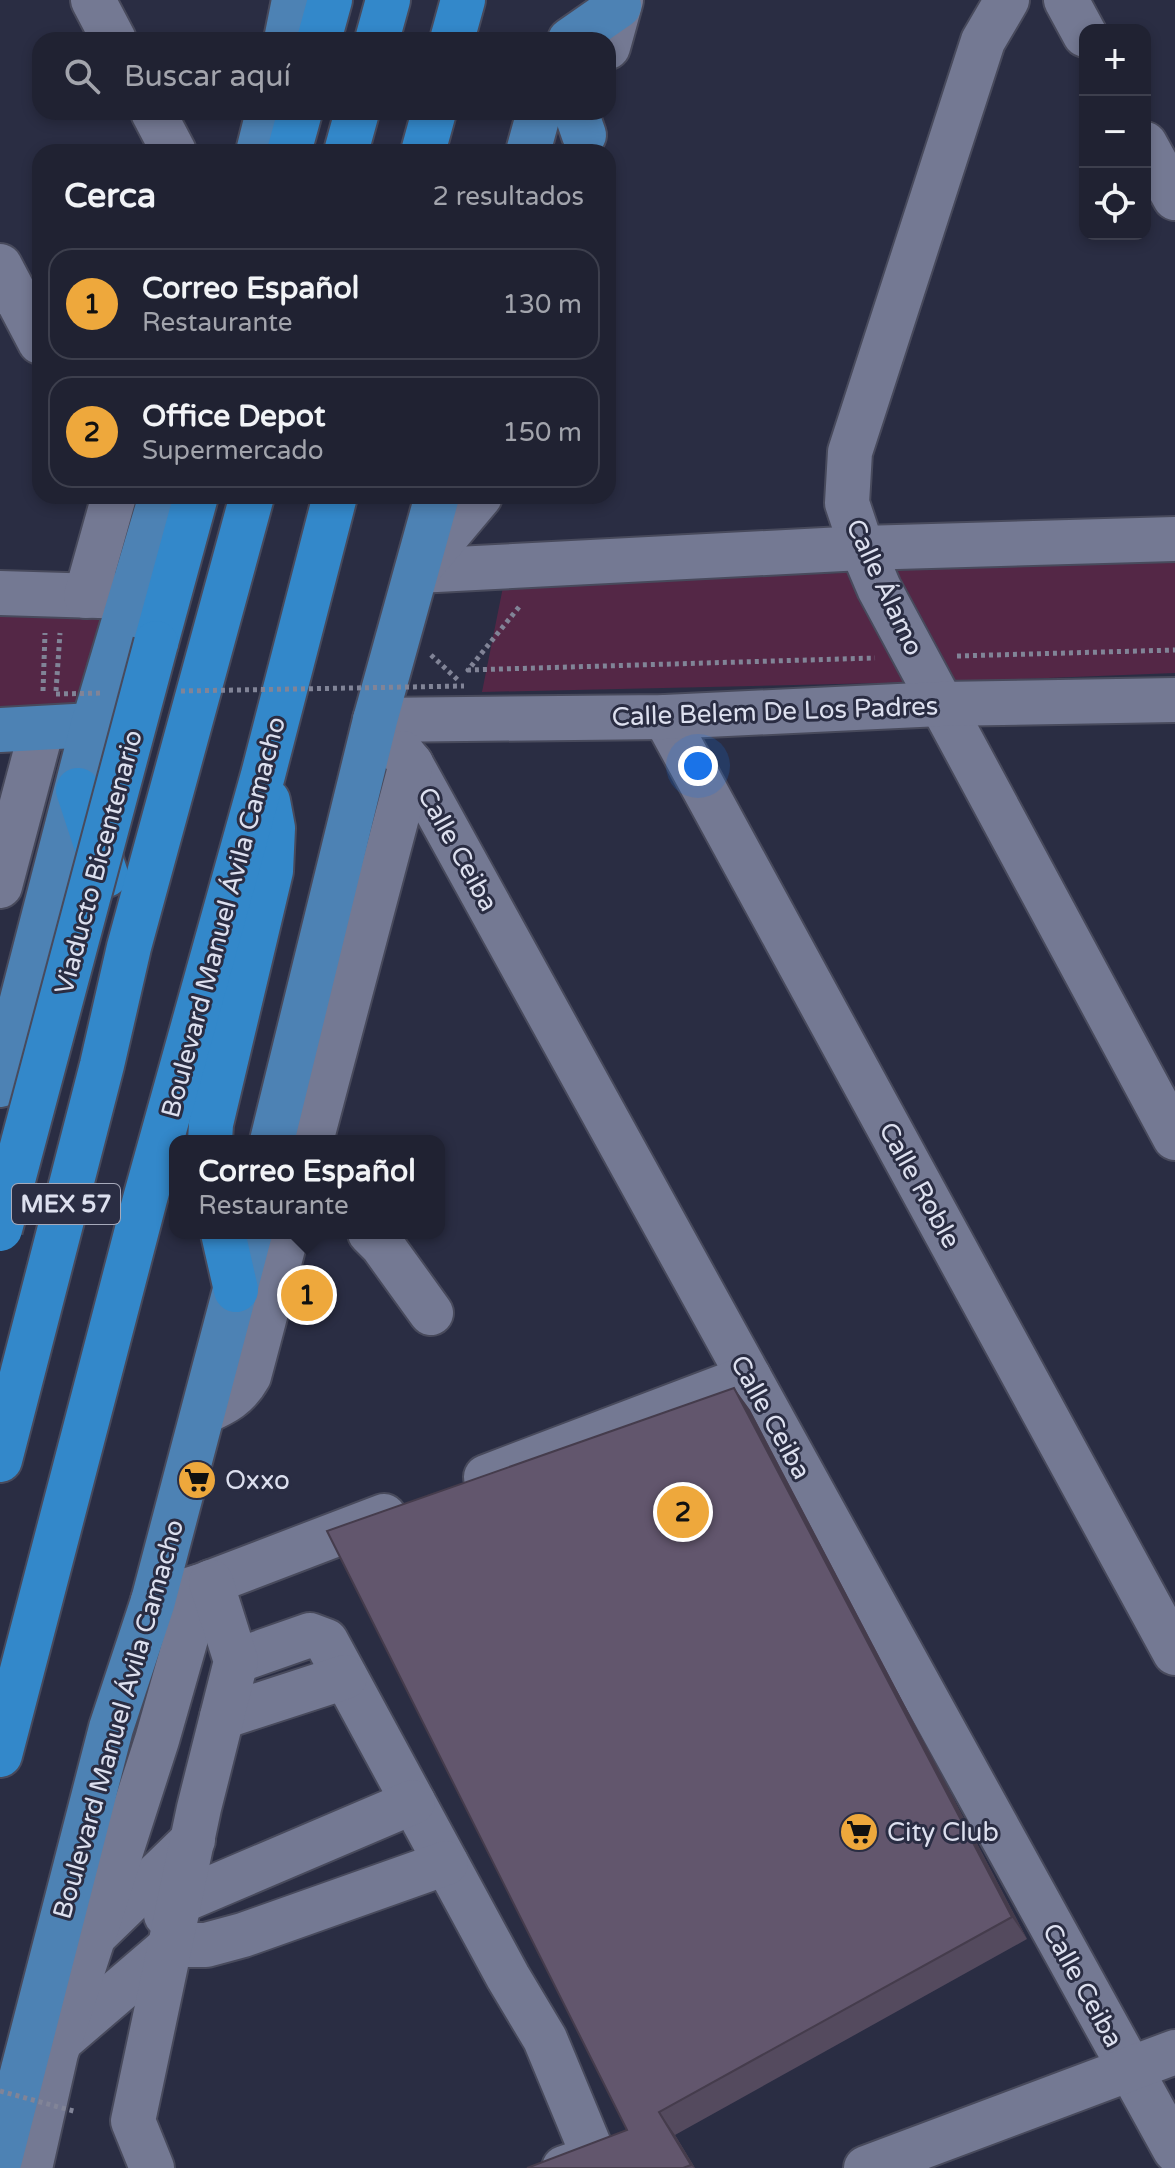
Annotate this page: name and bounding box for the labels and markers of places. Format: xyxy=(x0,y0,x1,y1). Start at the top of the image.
pin: 1 xyxy=(281,1265,333,1325)
supermarket icon: Oxxo xyxy=(176,1459,218,1501)
place label: Oxxo xyxy=(225,1465,290,1496)
pin: 2 xyxy=(657,1482,709,1542)
supermarket icon: City Club xyxy=(838,1811,880,1853)
place label: City Club xyxy=(887,1817,999,1848)

